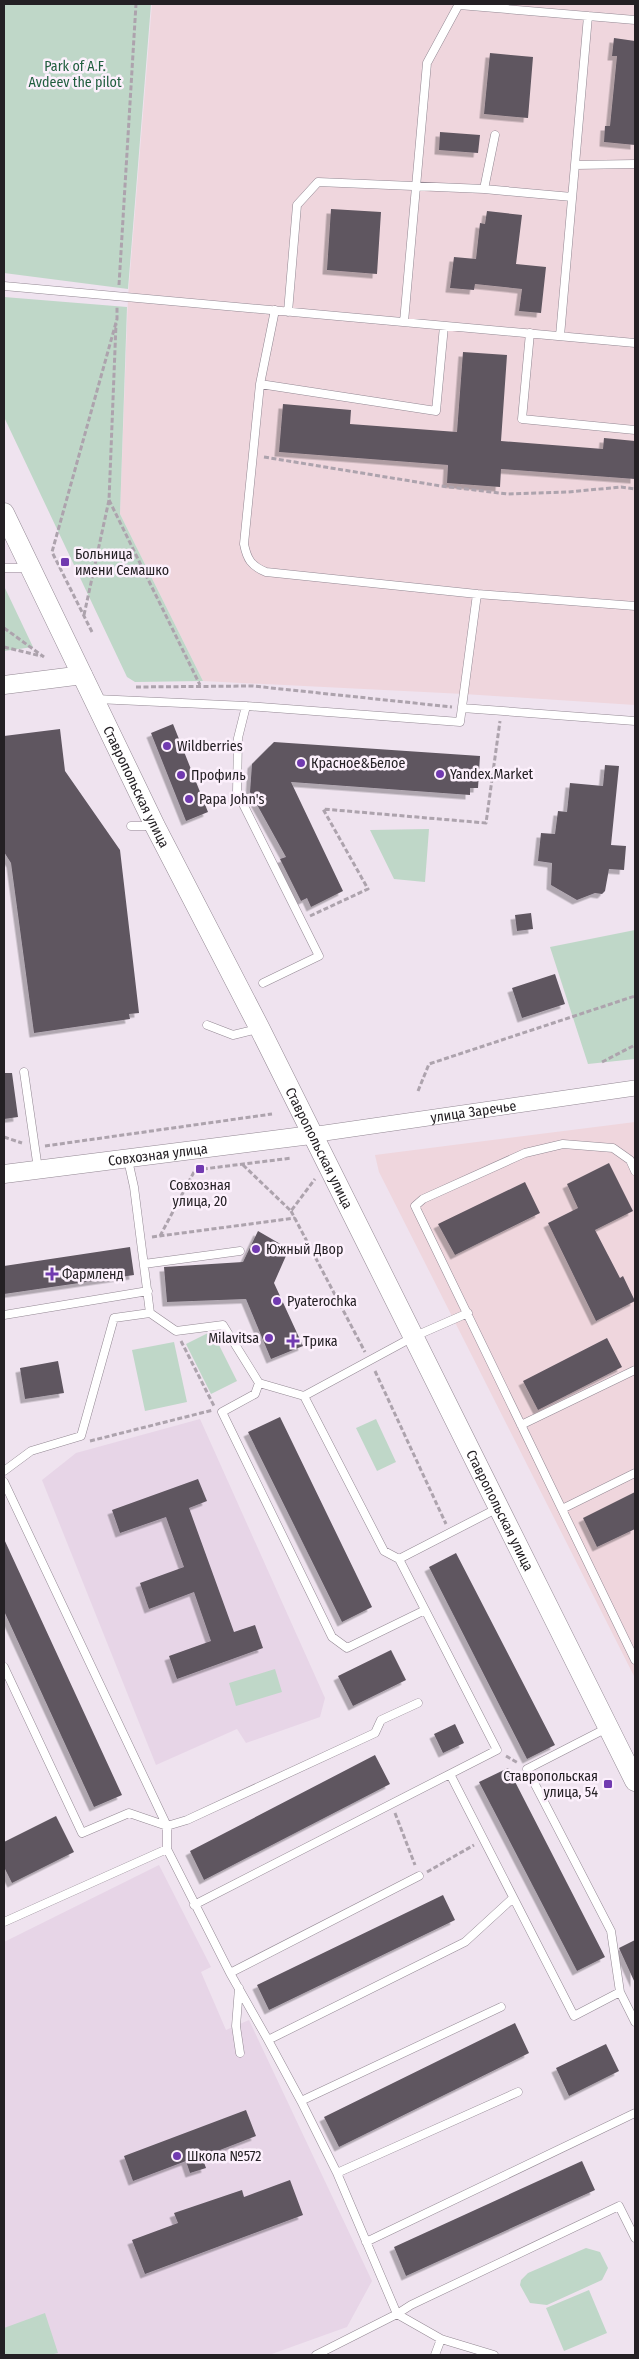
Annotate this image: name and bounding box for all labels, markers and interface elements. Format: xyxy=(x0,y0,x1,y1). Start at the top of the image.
park label: Park of A.F. Avdeev the pilot xyxy=(28,58,122,91)
place label: Больница имени Семашко xyxy=(75,546,169,579)
marker: Больница имени Семашко xyxy=(59,556,71,568)
street label: Ставропольская улица xyxy=(99,723,173,851)
place label: Wildberries xyxy=(177,738,243,755)
marker: Wildberries xyxy=(161,740,173,752)
place label: Красное&Белое xyxy=(311,755,405,772)
marker: Красное&Белое xyxy=(295,757,307,769)
place label: Yandex.Market xyxy=(450,766,534,783)
place label: Профиль xyxy=(191,767,246,784)
marker: Yandex.Market xyxy=(434,768,446,780)
marker: Профиль xyxy=(175,769,187,781)
place label: Papa John's xyxy=(199,791,264,808)
marker: Papa John's xyxy=(183,793,195,805)
street label: Ставропольская улица xyxy=(282,1085,356,1212)
street label: улица Заречье xyxy=(429,1097,518,1127)
street label: Совхозная улица xyxy=(107,1140,209,1170)
marker: Совхозная улица, 20 xyxy=(194,1163,206,1175)
place label: Совхозная улица, 20 xyxy=(169,1177,231,1210)
place label: Южный Двор xyxy=(266,1241,343,1258)
marker: Южный Двор xyxy=(250,1243,262,1255)
place label: Фармленд xyxy=(62,1266,124,1283)
marker: Фармленд xyxy=(46,1268,58,1280)
place label: Pyaterochka xyxy=(287,1293,357,1310)
marker: Pyaterochka xyxy=(271,1295,283,1307)
place label: Milavitsa xyxy=(208,1330,259,1347)
marker: Milavitsa xyxy=(263,1332,275,1344)
place label: Трика xyxy=(303,1333,338,1350)
marker: Трика xyxy=(287,1335,299,1347)
street label: Ставропольская улица xyxy=(462,1447,537,1574)
place label: Ставропольская улица, 54 xyxy=(503,1768,598,1801)
marker: Ставропольская улица, 54 xyxy=(602,1778,614,1790)
place label: Школа №572 xyxy=(187,2148,261,2165)
marker: Школа №572 xyxy=(171,2150,183,2162)

